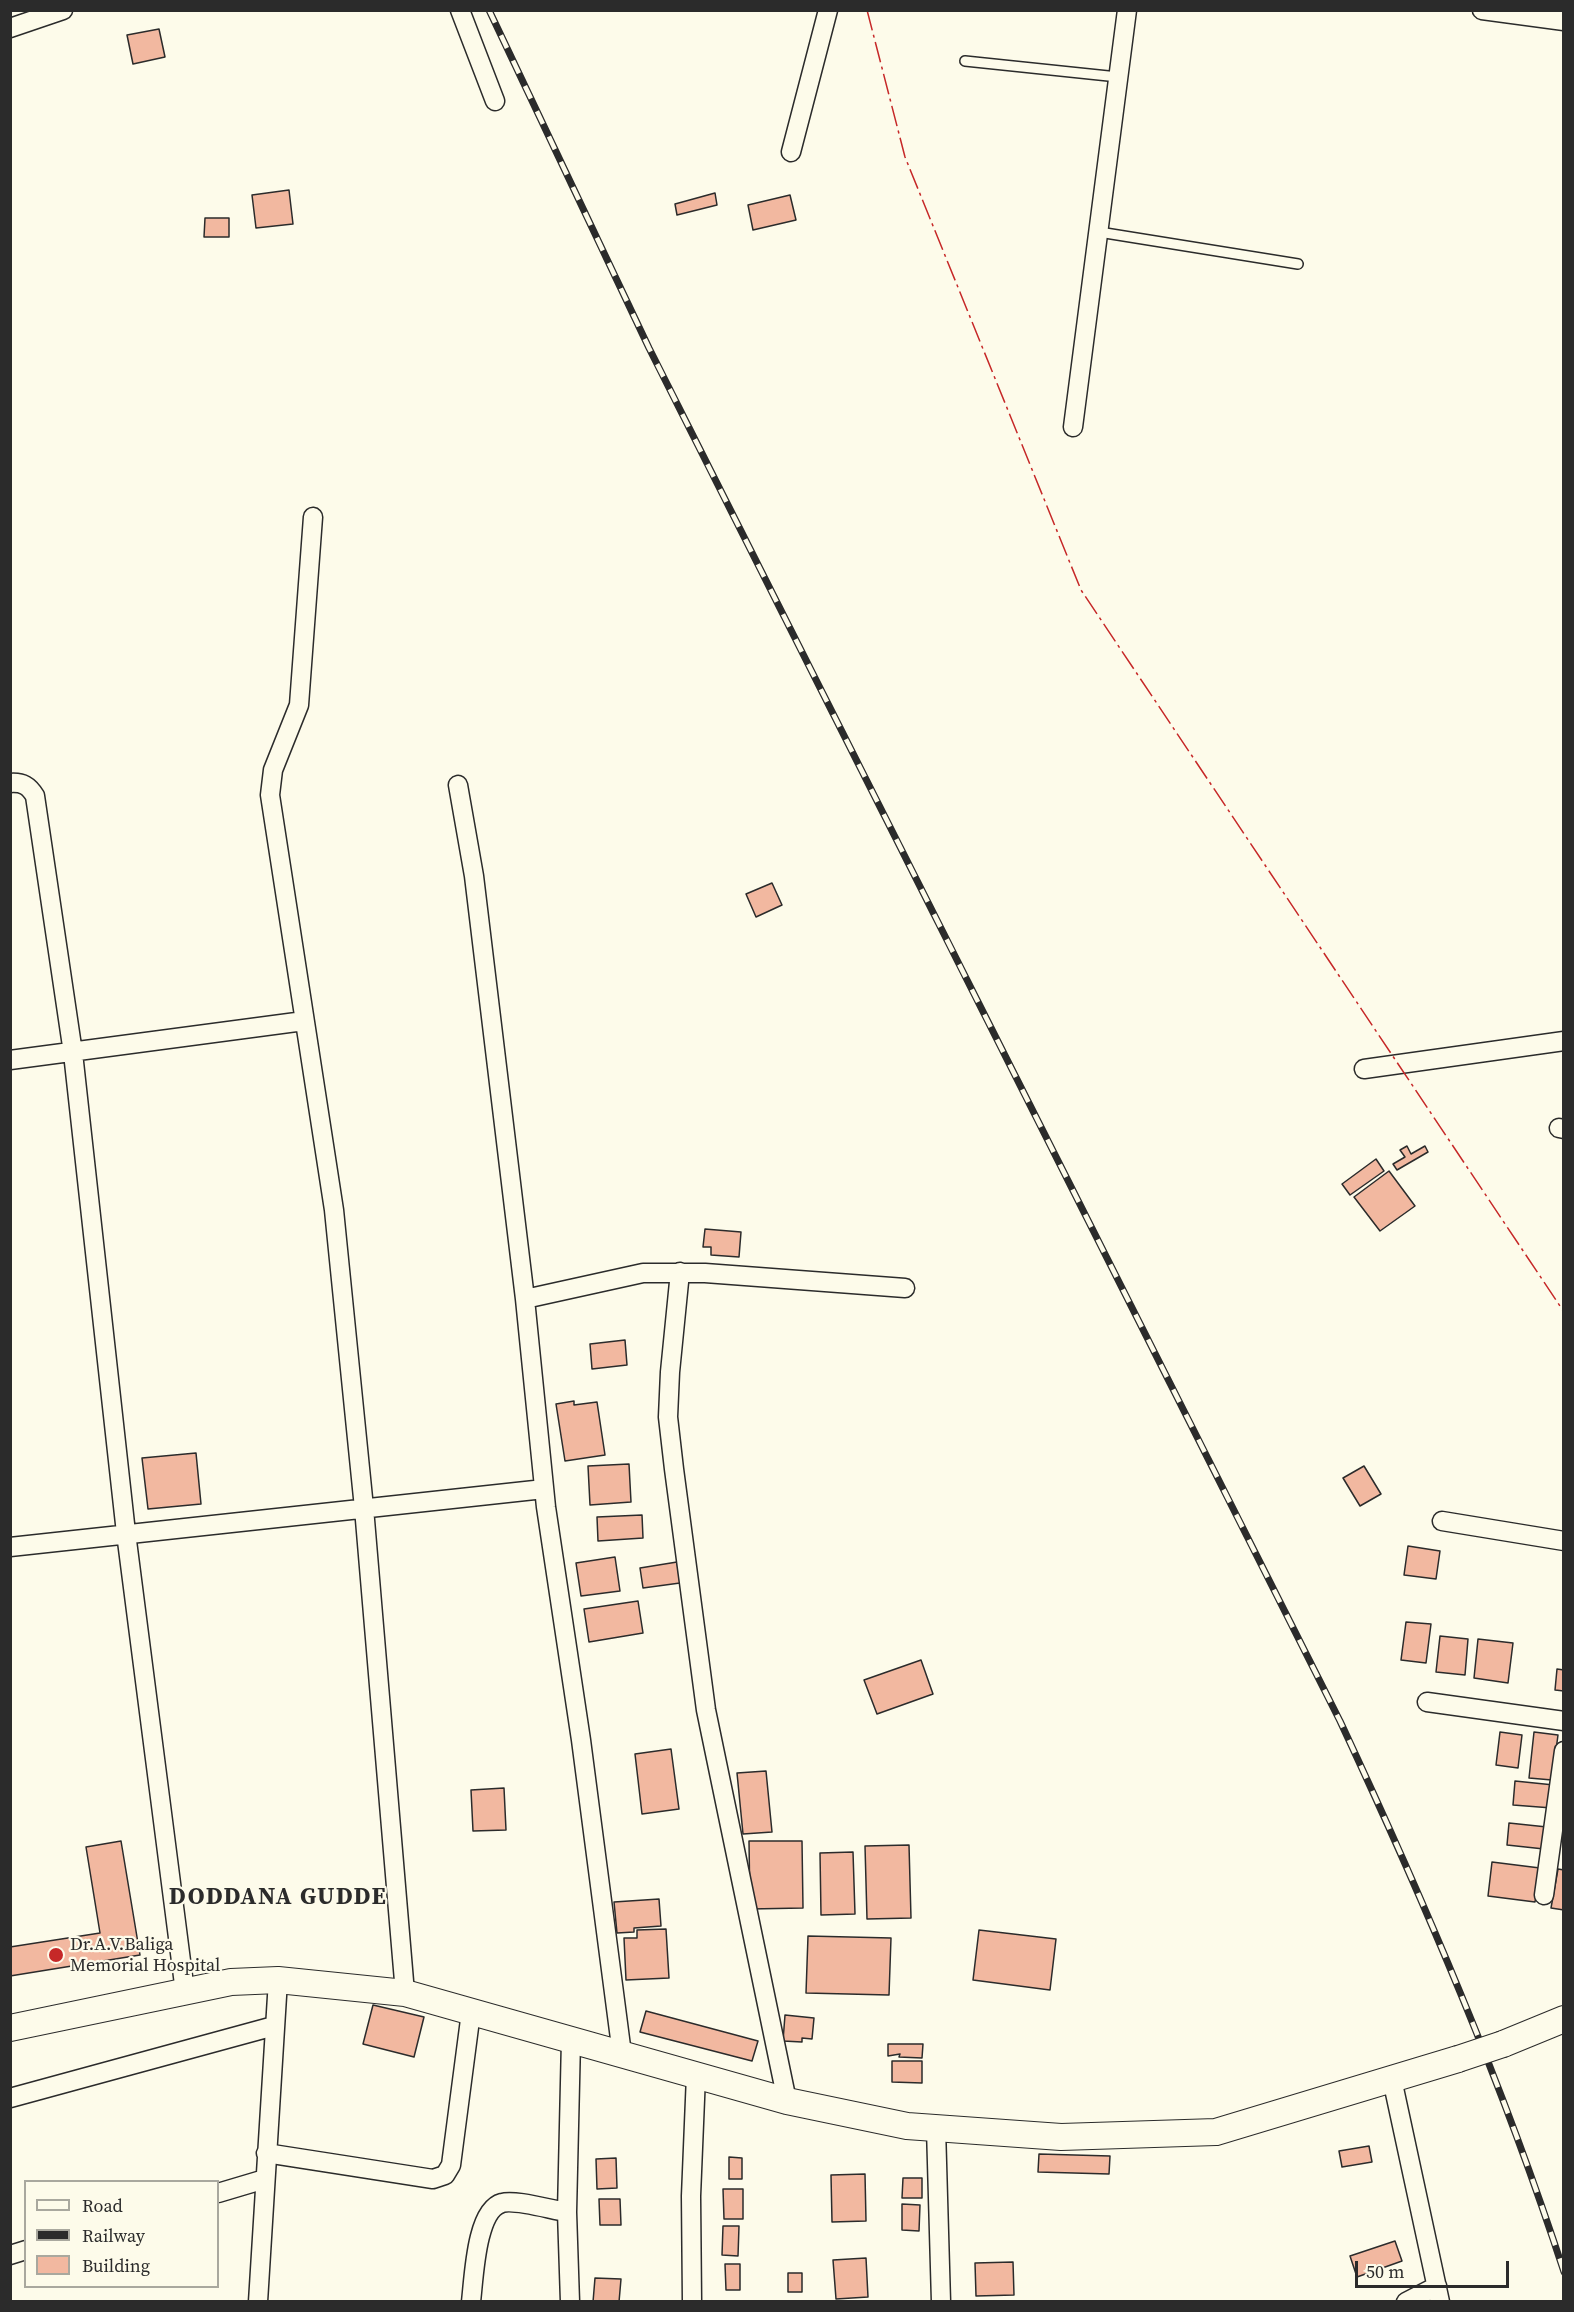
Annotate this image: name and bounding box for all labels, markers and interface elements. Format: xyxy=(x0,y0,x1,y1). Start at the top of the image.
district label: DODDANA GUDDE xyxy=(169,1884,387,1912)
place label: Dr.A.V.Baliga Memorial Hospital xyxy=(70,1934,220,1976)
marker: Dr.A.V.Baliga Memorial Hospital xyxy=(47,1946,65,1964)
legend xyxy=(24,2180,219,2288)
text: Road xyxy=(82,2193,123,2218)
text: Railway xyxy=(82,2223,145,2248)
scale bar xyxy=(1358,2249,1512,2287)
text: Building xyxy=(82,2253,150,2278)
text: 50 m xyxy=(1366,2259,1404,2284)

